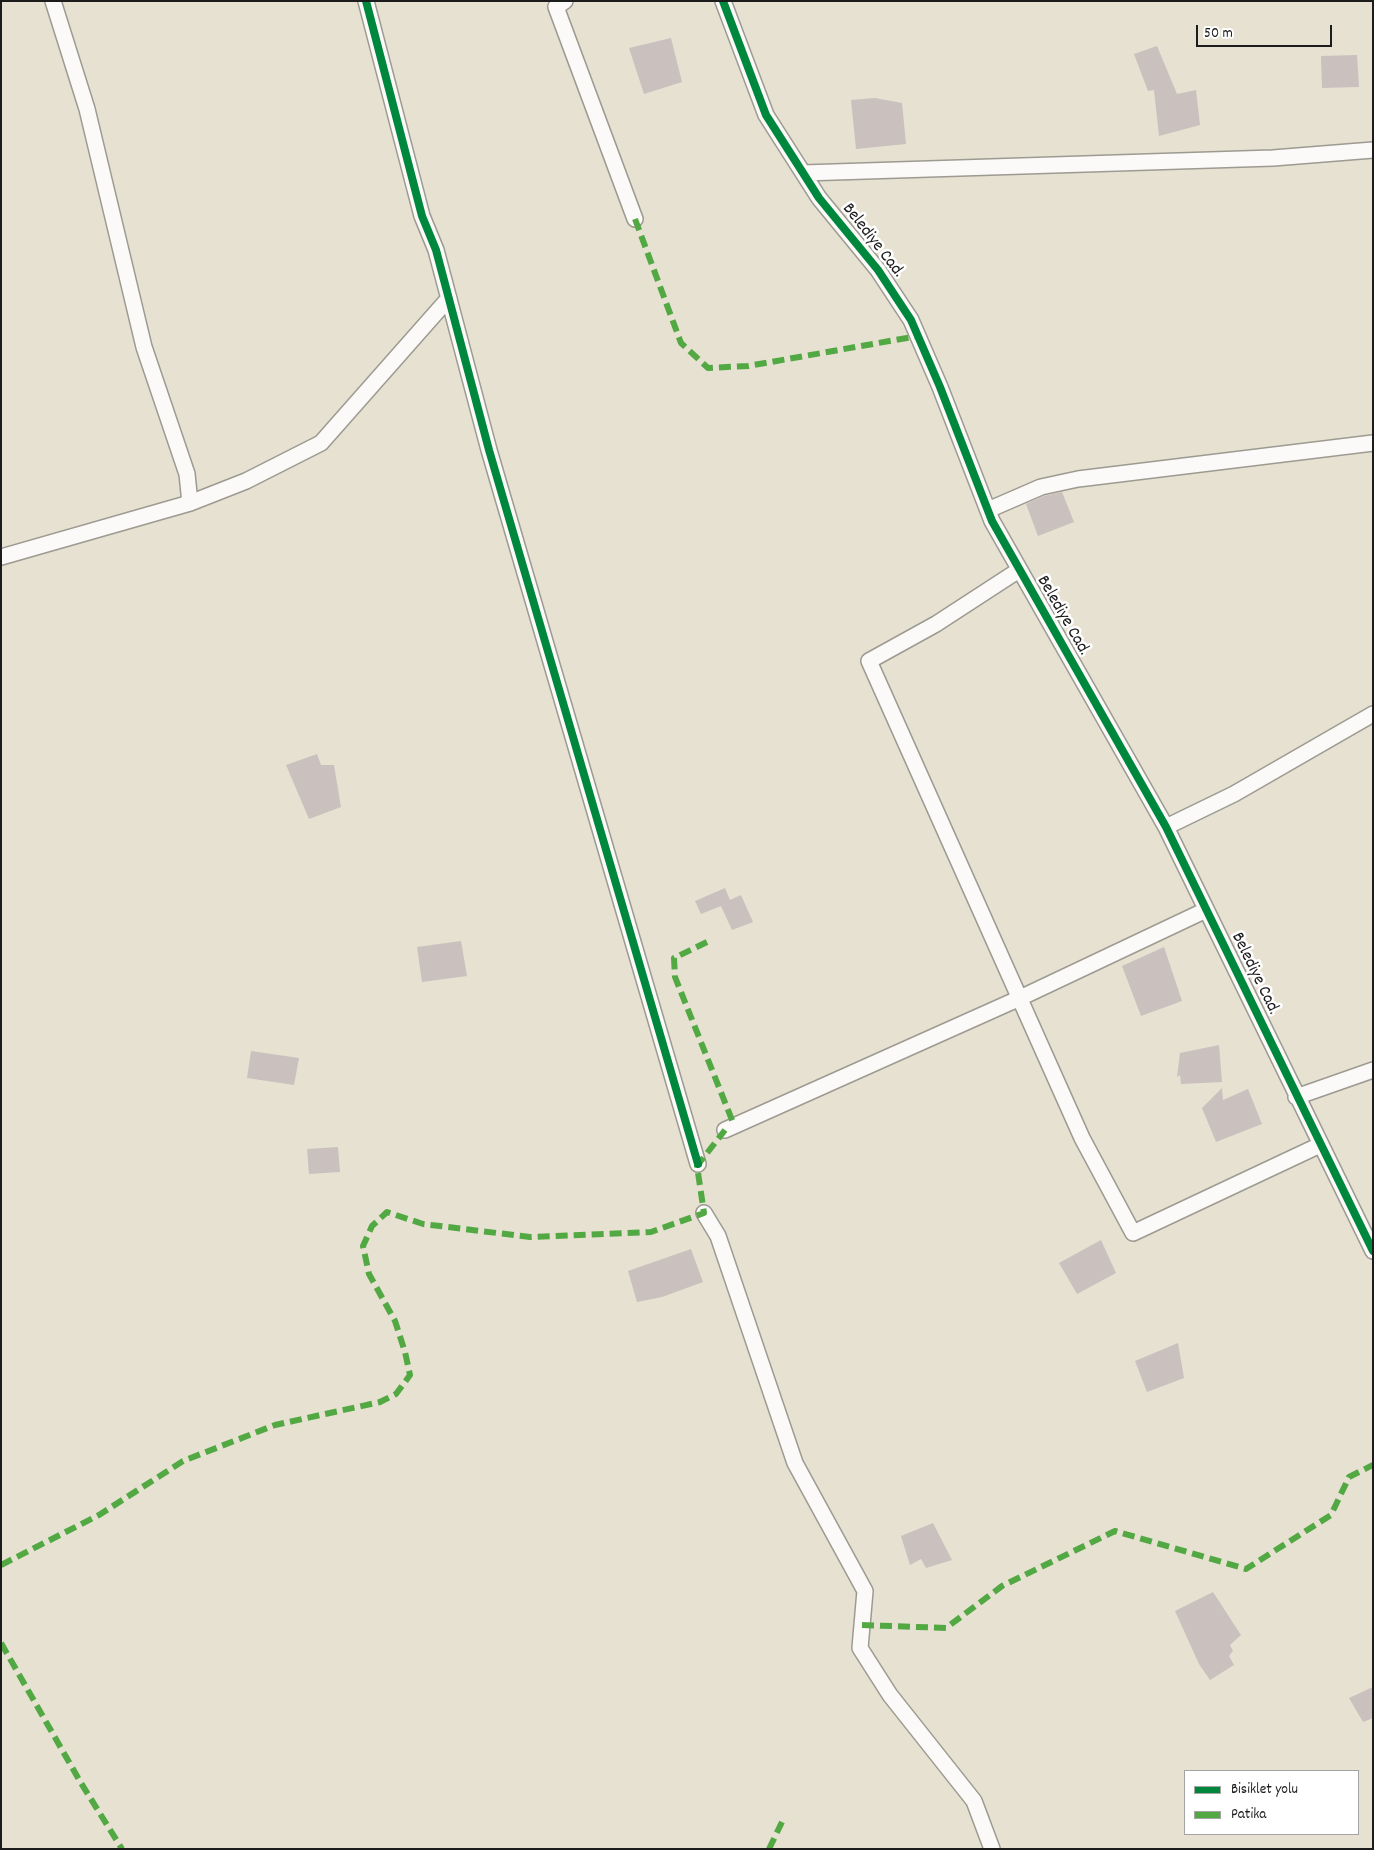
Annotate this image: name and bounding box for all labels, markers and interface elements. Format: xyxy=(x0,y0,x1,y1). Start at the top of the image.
scale bar xyxy=(1199,15,1335,47)
text: 50 m xyxy=(1204,23,1233,45)
street label: Belediye Cad. xyxy=(836,199,908,283)
street label: Belediye Cad. xyxy=(1031,572,1093,660)
street label: Belediye Cad. xyxy=(1225,929,1283,1019)
legend xyxy=(1184,1770,1359,1835)
text: Bisiklet yolu xyxy=(1231,1779,1298,1801)
text: Patika xyxy=(1231,1804,1266,1826)

